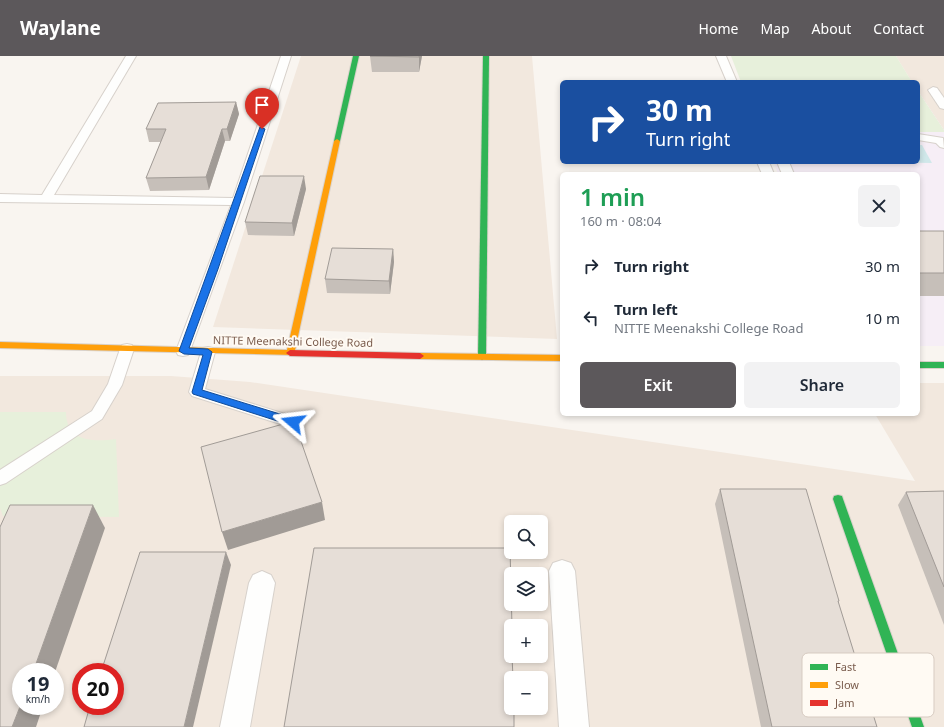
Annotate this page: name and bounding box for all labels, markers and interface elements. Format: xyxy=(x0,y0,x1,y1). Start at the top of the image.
text: Waylane xyxy=(20,15,101,41)
text: Home xyxy=(699,19,738,38)
text: Map xyxy=(760,19,790,38)
text: About xyxy=(812,19,851,38)
text: Contact xyxy=(873,19,924,38)
pin xyxy=(245,88,279,129)
text: 30 m xyxy=(646,91,713,129)
icon: arrive xyxy=(251,94,273,116)
icon: right xyxy=(580,96,632,148)
text: Turn right xyxy=(646,127,730,151)
text: 1 min xyxy=(580,180,645,213)
button: close xyxy=(858,185,900,227)
text: 160 m · 08:04 xyxy=(580,212,661,230)
icon: right xyxy=(580,255,602,277)
text: Turn right xyxy=(614,256,689,276)
text: 30 m xyxy=(865,256,900,276)
text: Turn left xyxy=(614,299,678,319)
icon: left xyxy=(580,307,602,329)
text: 10 m xyxy=(865,308,900,328)
text: NITTE Meenakshi College Road xyxy=(614,319,803,337)
street label: NITTE Meenakshi College Road xyxy=(213,332,373,350)
button: Exit xyxy=(580,362,736,408)
button: Share xyxy=(744,362,900,408)
position arrow xyxy=(272,401,314,443)
map controls xyxy=(504,515,548,715)
button: search xyxy=(504,515,548,559)
button: layers xyxy=(504,567,548,611)
button: + xyxy=(504,619,548,663)
legend xyxy=(802,653,934,717)
text: Fast xyxy=(835,659,856,674)
speed limit sign: 20 xyxy=(72,663,124,715)
text: 19 xyxy=(27,670,49,697)
button: − xyxy=(504,671,548,715)
text: Slow xyxy=(835,677,859,692)
text: km/h xyxy=(26,692,50,706)
text: Jam xyxy=(834,695,854,710)

